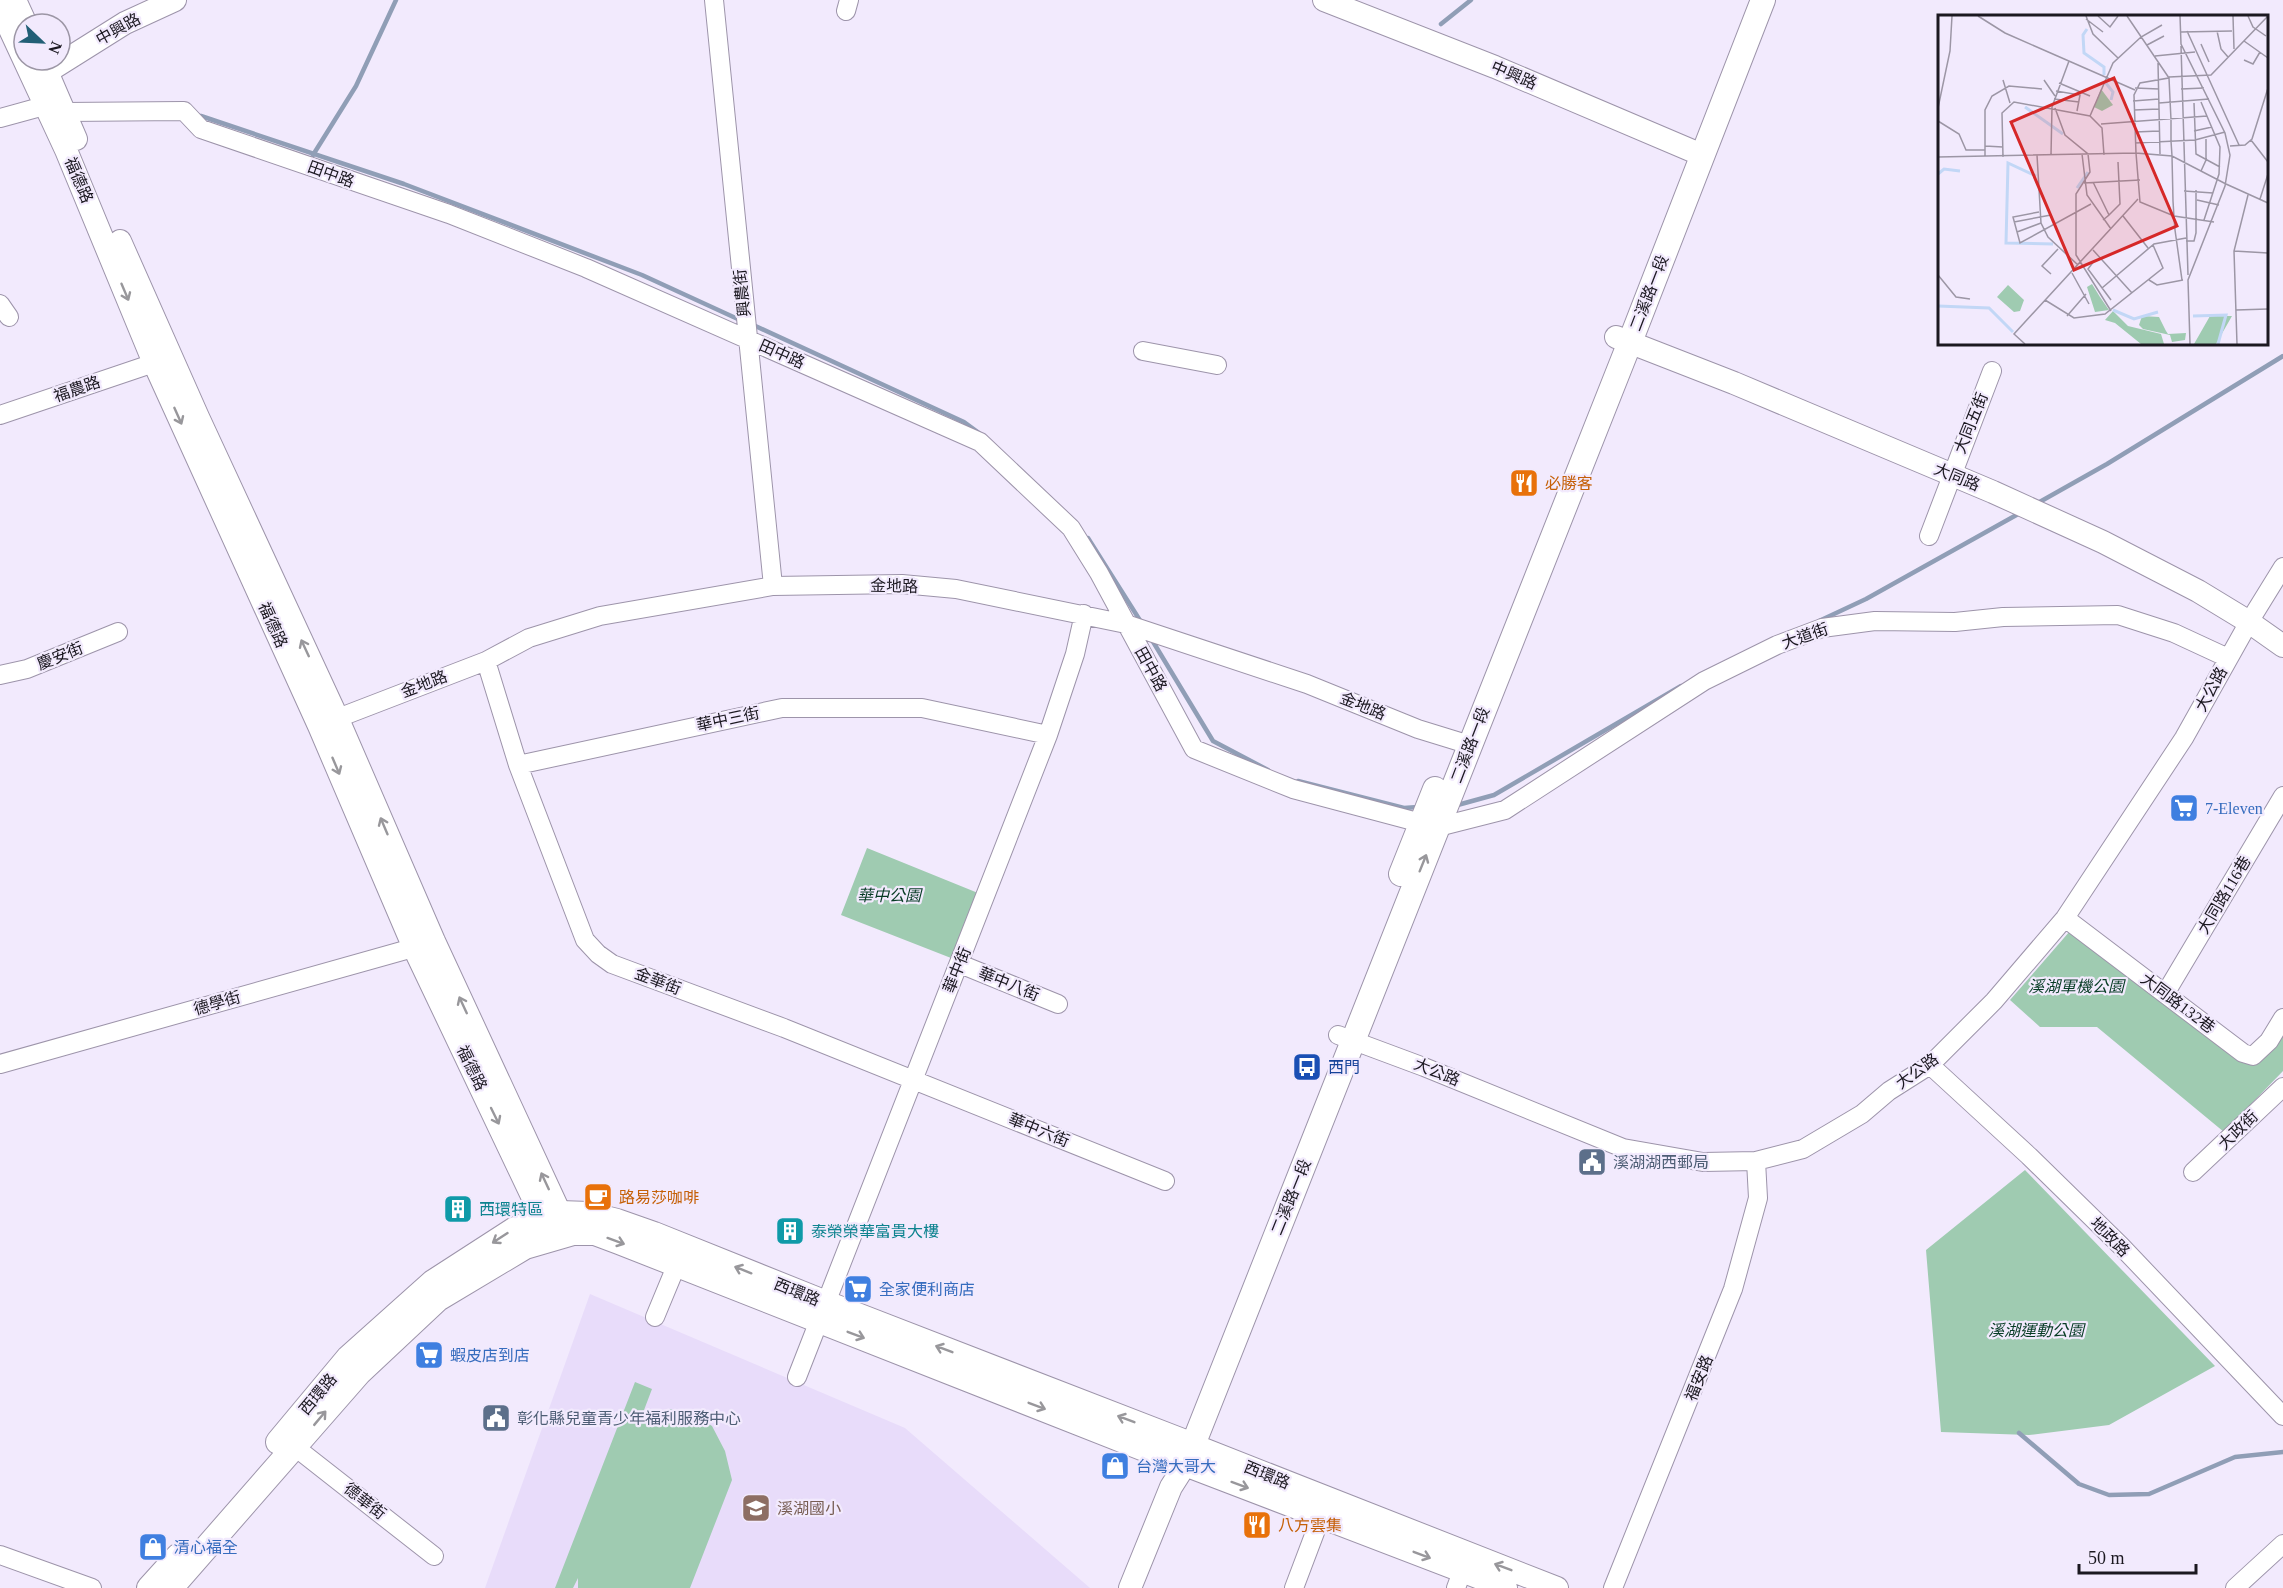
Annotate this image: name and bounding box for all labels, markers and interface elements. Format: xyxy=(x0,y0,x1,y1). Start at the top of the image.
street label: 中興路 xyxy=(93,10,143,48)
north arrow xyxy=(12,12,72,72)
inset map xyxy=(1938,15,2268,345)
text: N xyxy=(45,39,65,57)
street label: 中興路 xyxy=(1489,58,1539,92)
street label: 福德路 xyxy=(62,155,96,205)
street label: 田中路 xyxy=(306,158,356,190)
street label: 二溪路一段 xyxy=(1627,253,1671,333)
street label: 興農街 xyxy=(731,268,753,318)
one-way arrow xyxy=(120,283,131,301)
street label: 田中路 xyxy=(757,336,807,372)
street label: 福農路 xyxy=(52,373,102,405)
street label: 大同五街 xyxy=(1951,390,1991,456)
one-way arrow xyxy=(174,407,185,425)
street label: 大同路 xyxy=(1932,460,1982,494)
restaurant icon: 必勝客 xyxy=(1508,467,1540,499)
place label: 必勝客 xyxy=(1545,475,1593,492)
street label: 金地路 xyxy=(870,577,918,595)
street label: 福德路 xyxy=(255,600,291,650)
street label: 大道街 xyxy=(1780,620,1830,652)
street label: 慶安街 xyxy=(34,638,85,673)
one-way arrow xyxy=(299,640,310,658)
street label: 田中路 xyxy=(1132,644,1170,694)
street label: 大公路 xyxy=(2192,664,2230,714)
street label: 金地路 xyxy=(399,667,449,701)
street label: 金地路 xyxy=(1338,689,1388,723)
street label: 華中三街 xyxy=(695,704,761,734)
street label: 二溪路一段 xyxy=(1448,705,1492,785)
one-way arrow xyxy=(331,757,342,775)
supermarket icon: 7-Eleven xyxy=(2168,792,2200,824)
place label: 7-Eleven xyxy=(2205,800,2263,817)
one-way arrow xyxy=(378,818,389,836)
street label: 大同路116巷 xyxy=(2194,853,2254,937)
one-way arrow xyxy=(1418,855,1429,873)
park label: 華中公園 xyxy=(857,887,923,904)
street label: 華中街 xyxy=(940,945,974,995)
street label: 金華街 xyxy=(633,964,683,998)
street label: 華中八街 xyxy=(976,964,1042,1004)
street label: 大同路132巷 xyxy=(2138,970,2218,1036)
park label: 溪湖軍機公園 xyxy=(2028,978,2126,995)
street label: 德學街 xyxy=(192,988,242,1018)
one-way arrow xyxy=(457,996,469,1014)
street label: 福德路 xyxy=(454,1043,490,1093)
street label: 大公路 xyxy=(1893,1050,1941,1092)
bus stop icon: 西門 xyxy=(1291,1051,1323,1083)
street label: 大公路 xyxy=(1412,1055,1462,1089)
place label: 西門 xyxy=(1328,1059,1360,1076)
one-way arrow xyxy=(489,1106,501,1124)
street label: 大政街 xyxy=(2215,1107,2261,1153)
street label: 華中六街 xyxy=(1006,1110,1072,1150)
public building icon: 溪湖湖西郵局 xyxy=(1576,1146,1608,1178)
place label: 溪湖湖西郵局 xyxy=(1613,1154,1709,1171)
street label: 二溪路一段 xyxy=(1268,1157,1314,1237)
one-way arrow xyxy=(539,1173,551,1191)
cafe icon: 路易莎咖啡 xyxy=(582,1181,614,1213)
place label: 路易莎咖啡 xyxy=(619,1189,699,1206)
building icon: 西環特區 xyxy=(442,1193,474,1225)
place label: 西環特區 xyxy=(479,1201,543,1218)
street label: 地政路 xyxy=(2087,1214,2133,1260)
building icon: 泰榮榮華富貴大樓 xyxy=(774,1215,806,1247)
place label: 泰榮榮華富貴大樓 xyxy=(811,1223,939,1240)
one-way arrow xyxy=(492,1233,509,1245)
one-way arrow xyxy=(606,1236,625,1247)
one-way arrow xyxy=(734,1263,753,1274)
supermarket icon: 全家便利商店 xyxy=(842,1273,874,1305)
street label: 西環路 xyxy=(772,1275,822,1309)
place label: 全家便利商店 xyxy=(879,1281,975,1298)
park label: 溪湖運動公園 xyxy=(1988,1322,2086,1339)
one-way arrow xyxy=(846,1330,865,1341)
supermarket icon: 蝦皮店到店 xyxy=(413,1339,445,1371)
one-way arrow xyxy=(935,1343,953,1354)
place label: 蝦皮店到店 xyxy=(450,1347,530,1364)
street label: 福安路 xyxy=(1682,1353,1716,1403)
street label: 西環路 xyxy=(296,1370,340,1418)
public building icon: 彰化縣兒童青少年福利服務中心 xyxy=(480,1402,512,1434)
one-way arrow xyxy=(1028,1402,1046,1413)
one-way arrow xyxy=(314,1410,327,1426)
place label: 彰化縣兒童青少年福利服務中心 xyxy=(517,1410,741,1427)
one-way arrow xyxy=(1117,1413,1136,1424)
shop icon: 台灣大哥大 xyxy=(1099,1450,1131,1482)
place label: 台灣大哥大 xyxy=(1136,1458,1216,1475)
street label: 西環路 xyxy=(1242,1458,1292,1492)
street label: 德華街 xyxy=(341,1480,389,1522)
one-way arrow xyxy=(1230,1480,1249,1491)
school or university icon: 溪湖國小 xyxy=(740,1492,772,1524)
place label: 溪湖國小 xyxy=(777,1500,841,1517)
restaurant icon: 八方雲集 xyxy=(1241,1509,1273,1541)
place label: 八方雲集 xyxy=(1278,1517,1342,1534)
shop icon: 清心福全 xyxy=(137,1531,169,1563)
scale bar xyxy=(2079,1537,2196,1575)
place label: 清心福全 xyxy=(174,1539,238,1556)
text: 50 m xyxy=(2088,1548,2125,1568)
one-way arrow xyxy=(1412,1550,1431,1561)
one-way arrow xyxy=(1494,1561,1512,1572)

